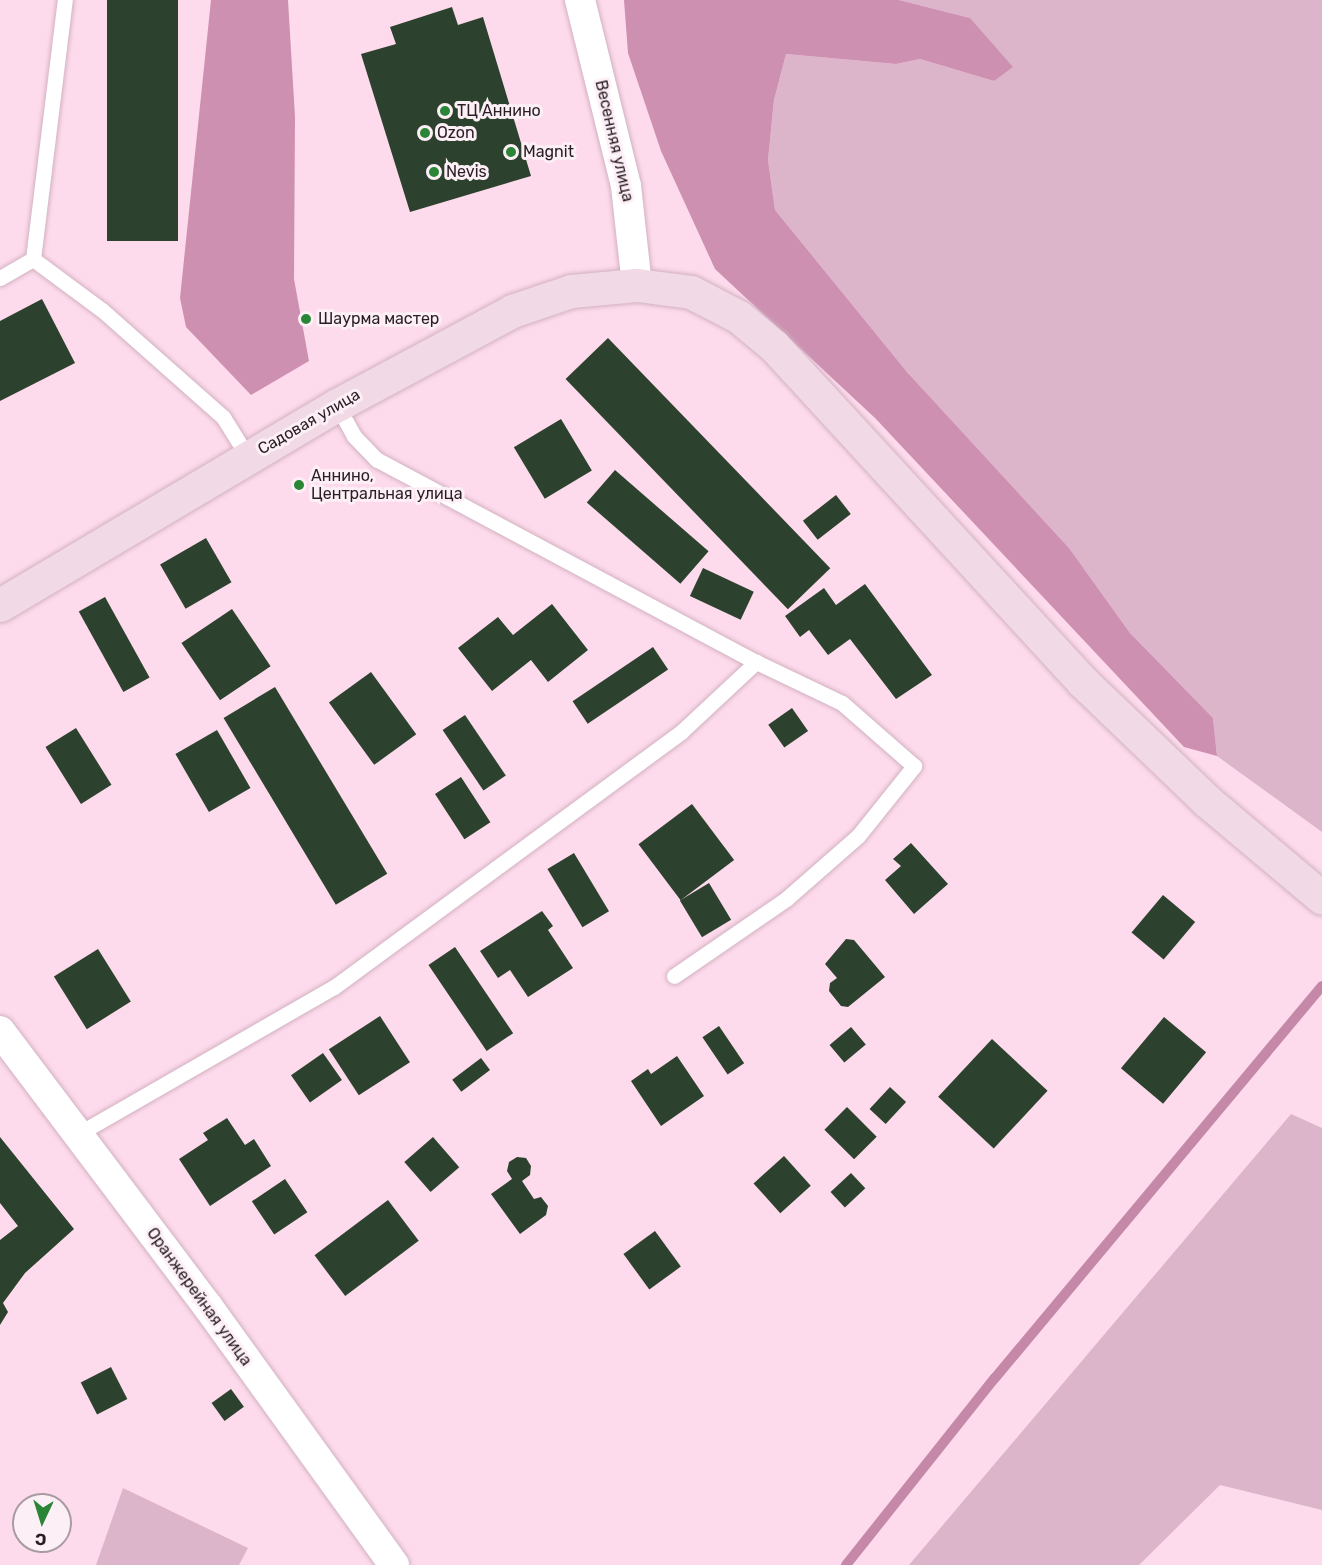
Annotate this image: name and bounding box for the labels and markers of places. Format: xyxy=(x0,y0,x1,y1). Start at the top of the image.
place label: ТЦ Аннино xyxy=(457,101,541,121)
marker: ТЦ Аннино xyxy=(438,104,452,118)
place label: Ozon xyxy=(437,123,475,143)
marker: Ozon xyxy=(418,126,432,140)
place label: Magnit xyxy=(523,142,574,162)
marker: Magnit xyxy=(504,145,518,159)
place label: Nevis xyxy=(446,162,487,182)
marker: Nevis xyxy=(427,165,441,179)
place label: Шаурма мастер xyxy=(318,309,439,329)
marker: Шаурма мастер xyxy=(299,312,313,326)
place label: Аннино, Центральная улица xyxy=(311,466,462,504)
marker: Аннино, Центральная улица xyxy=(292,478,306,492)

